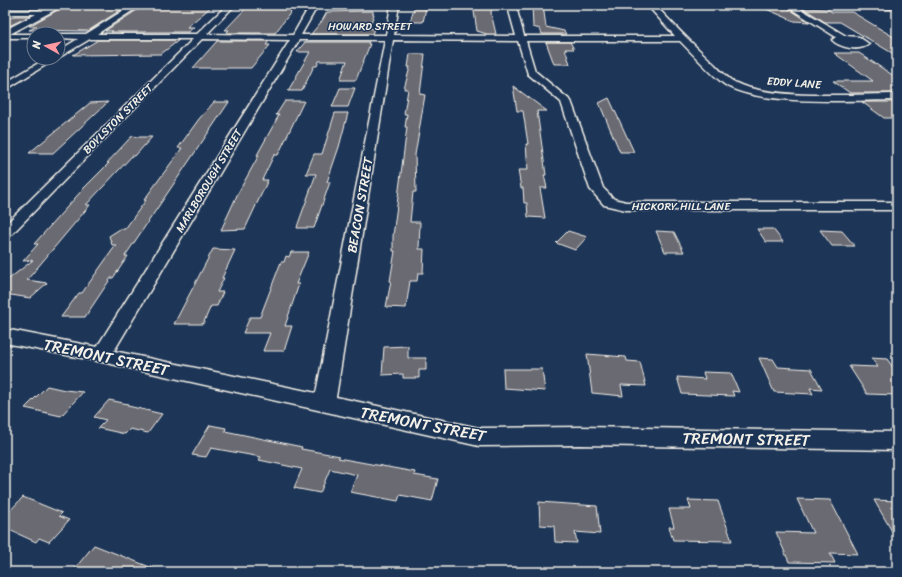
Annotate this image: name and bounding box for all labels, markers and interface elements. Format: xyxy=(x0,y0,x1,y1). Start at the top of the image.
street label: HOWARD STREET xyxy=(328,17,413,36)
north arrow xyxy=(26,26,66,66)
text: N xyxy=(27,39,47,51)
street label: EDDY LANE xyxy=(766,72,823,94)
street label: BOYLSTON STREET xyxy=(78,79,158,159)
street label: MARLBOROUGH STREET xyxy=(171,125,248,236)
street label: BEACON STREET xyxy=(340,155,380,255)
street label: HICKORY HILL LANE xyxy=(632,197,731,216)
street label: TREMONT STREET xyxy=(41,330,172,385)
street label: TREMONT STREET xyxy=(358,398,489,451)
street label: TREMONT STREET xyxy=(682,423,811,455)

